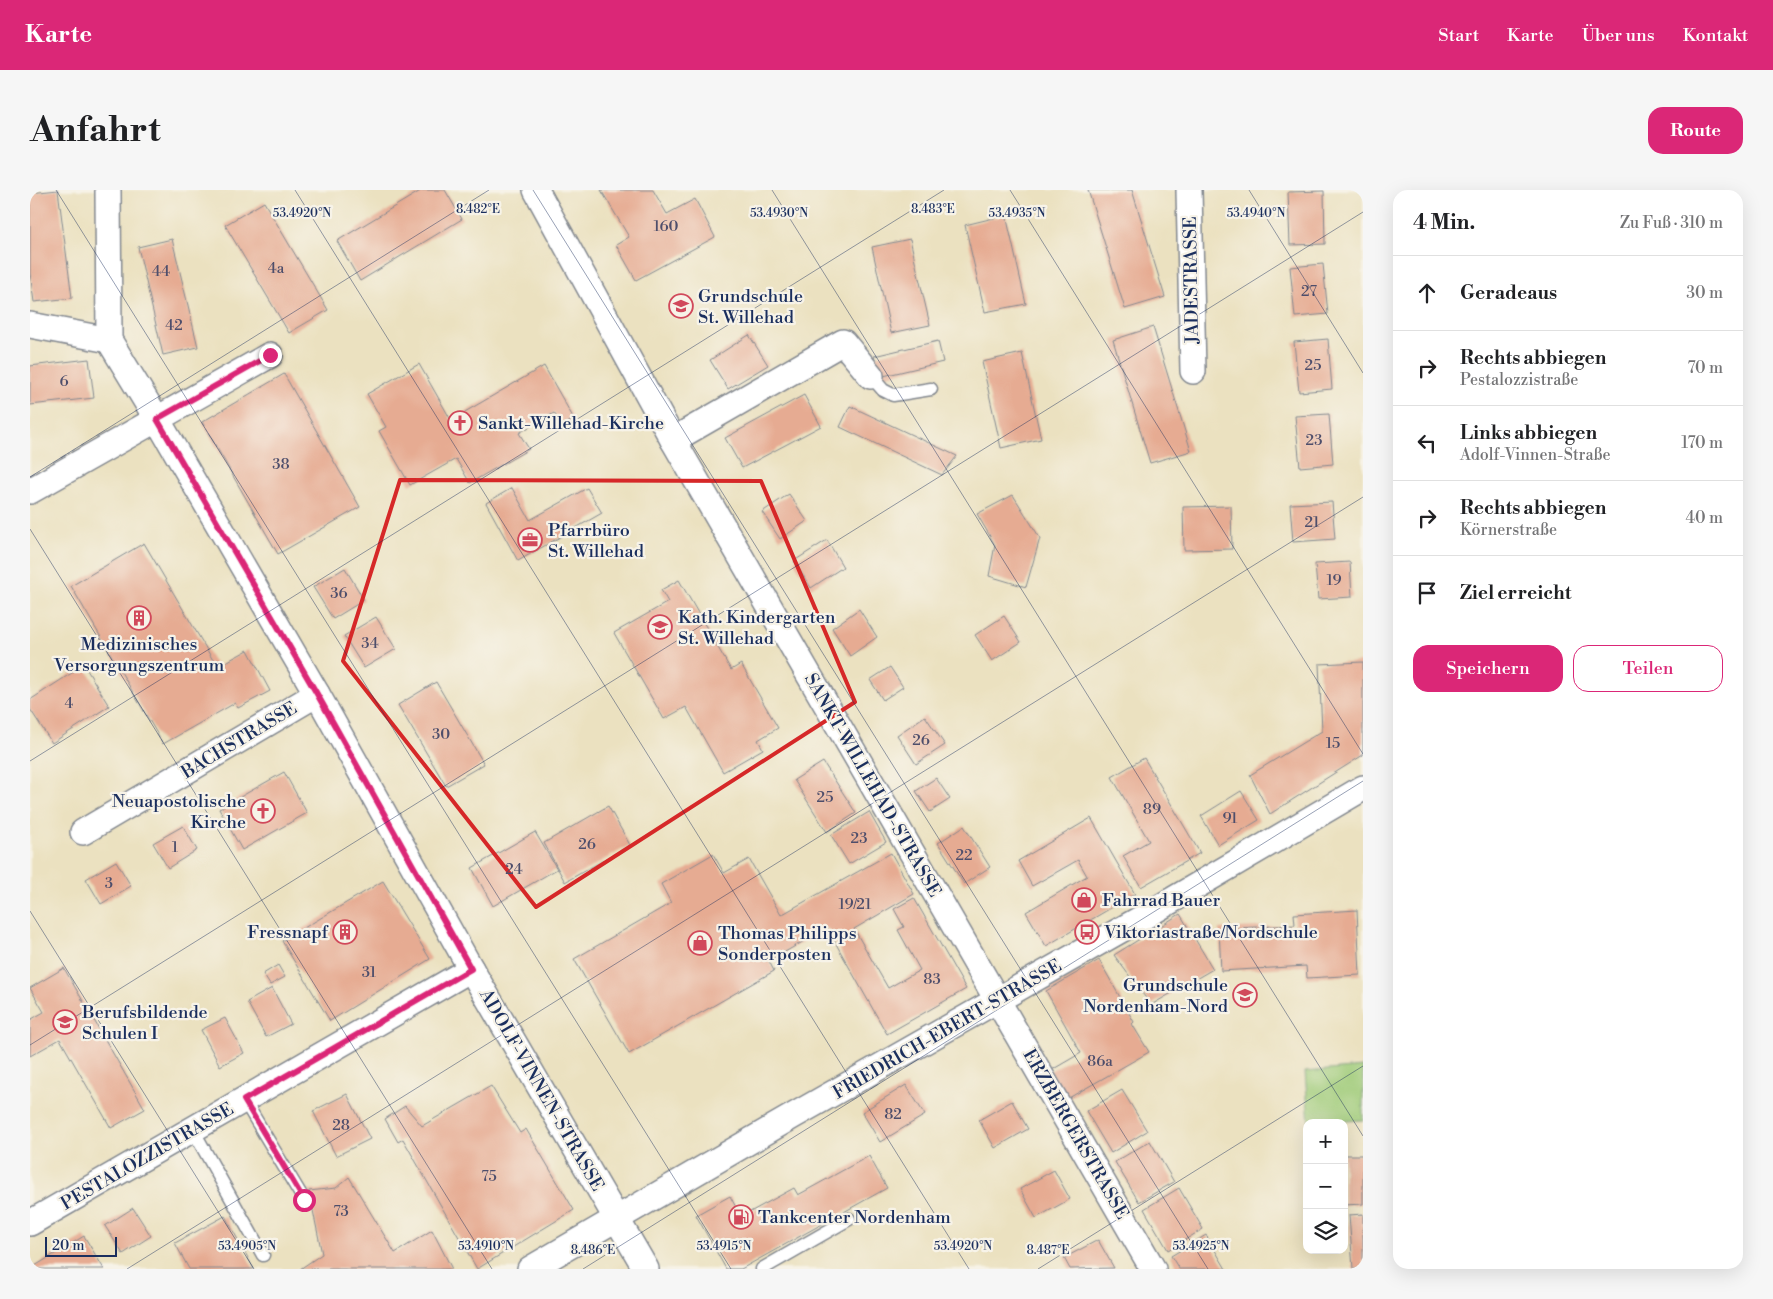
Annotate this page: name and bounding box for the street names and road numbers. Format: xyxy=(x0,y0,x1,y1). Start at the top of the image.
street label: JADESTRASSE xyxy=(1179,216,1204,345)
street label: SANKT-WILLEHAD-STRASSE xyxy=(799,669,946,901)
street label: BACHSTRASSE xyxy=(176,697,301,785)
street label: FRIEDRICH-EBERT-STRASSE xyxy=(829,954,1066,1104)
street label: ADOLF-VINNEN-STRASSE xyxy=(474,984,609,1195)
street label: ERZBERGERSTRASSE xyxy=(1017,1045,1134,1223)
street label: PESTALOZZISTRASSE xyxy=(57,1097,238,1215)

